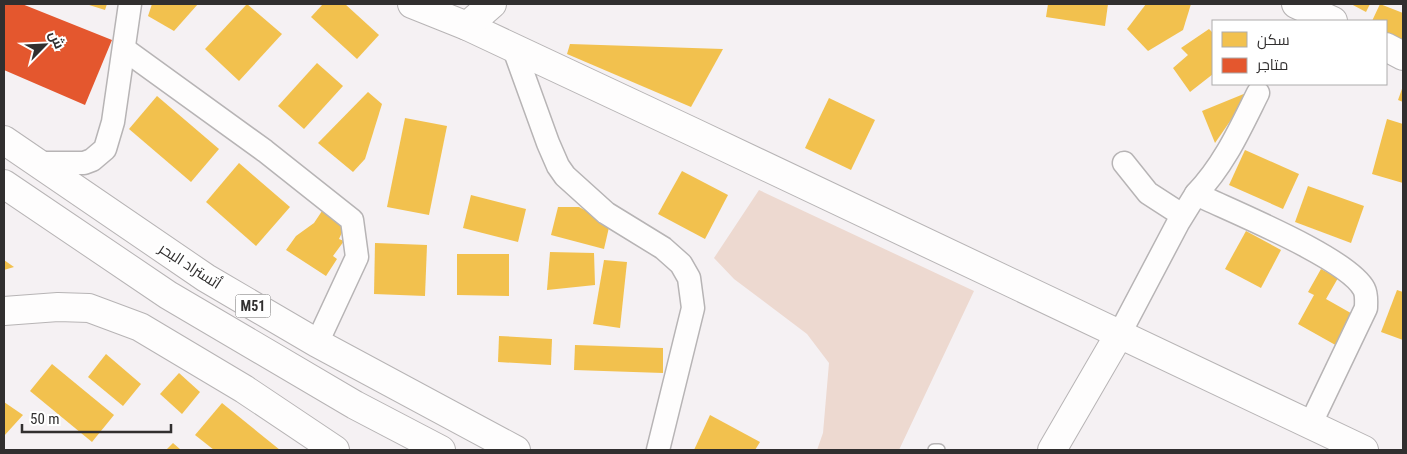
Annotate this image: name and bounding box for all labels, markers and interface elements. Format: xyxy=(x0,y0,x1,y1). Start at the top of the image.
north arrow xyxy=(20,20,70,70)
legend xyxy=(1212,20,1387,85)
text: ش xyxy=(45,28,68,52)
text: سكن xyxy=(1257,31,1290,50)
text: متاجر xyxy=(1256,56,1288,74)
street label: أتستراد البحر xyxy=(155,238,225,293)
road number: M51 xyxy=(236,294,270,318)
scale bar xyxy=(22,402,171,434)
text: 50 m xyxy=(30,410,60,428)

